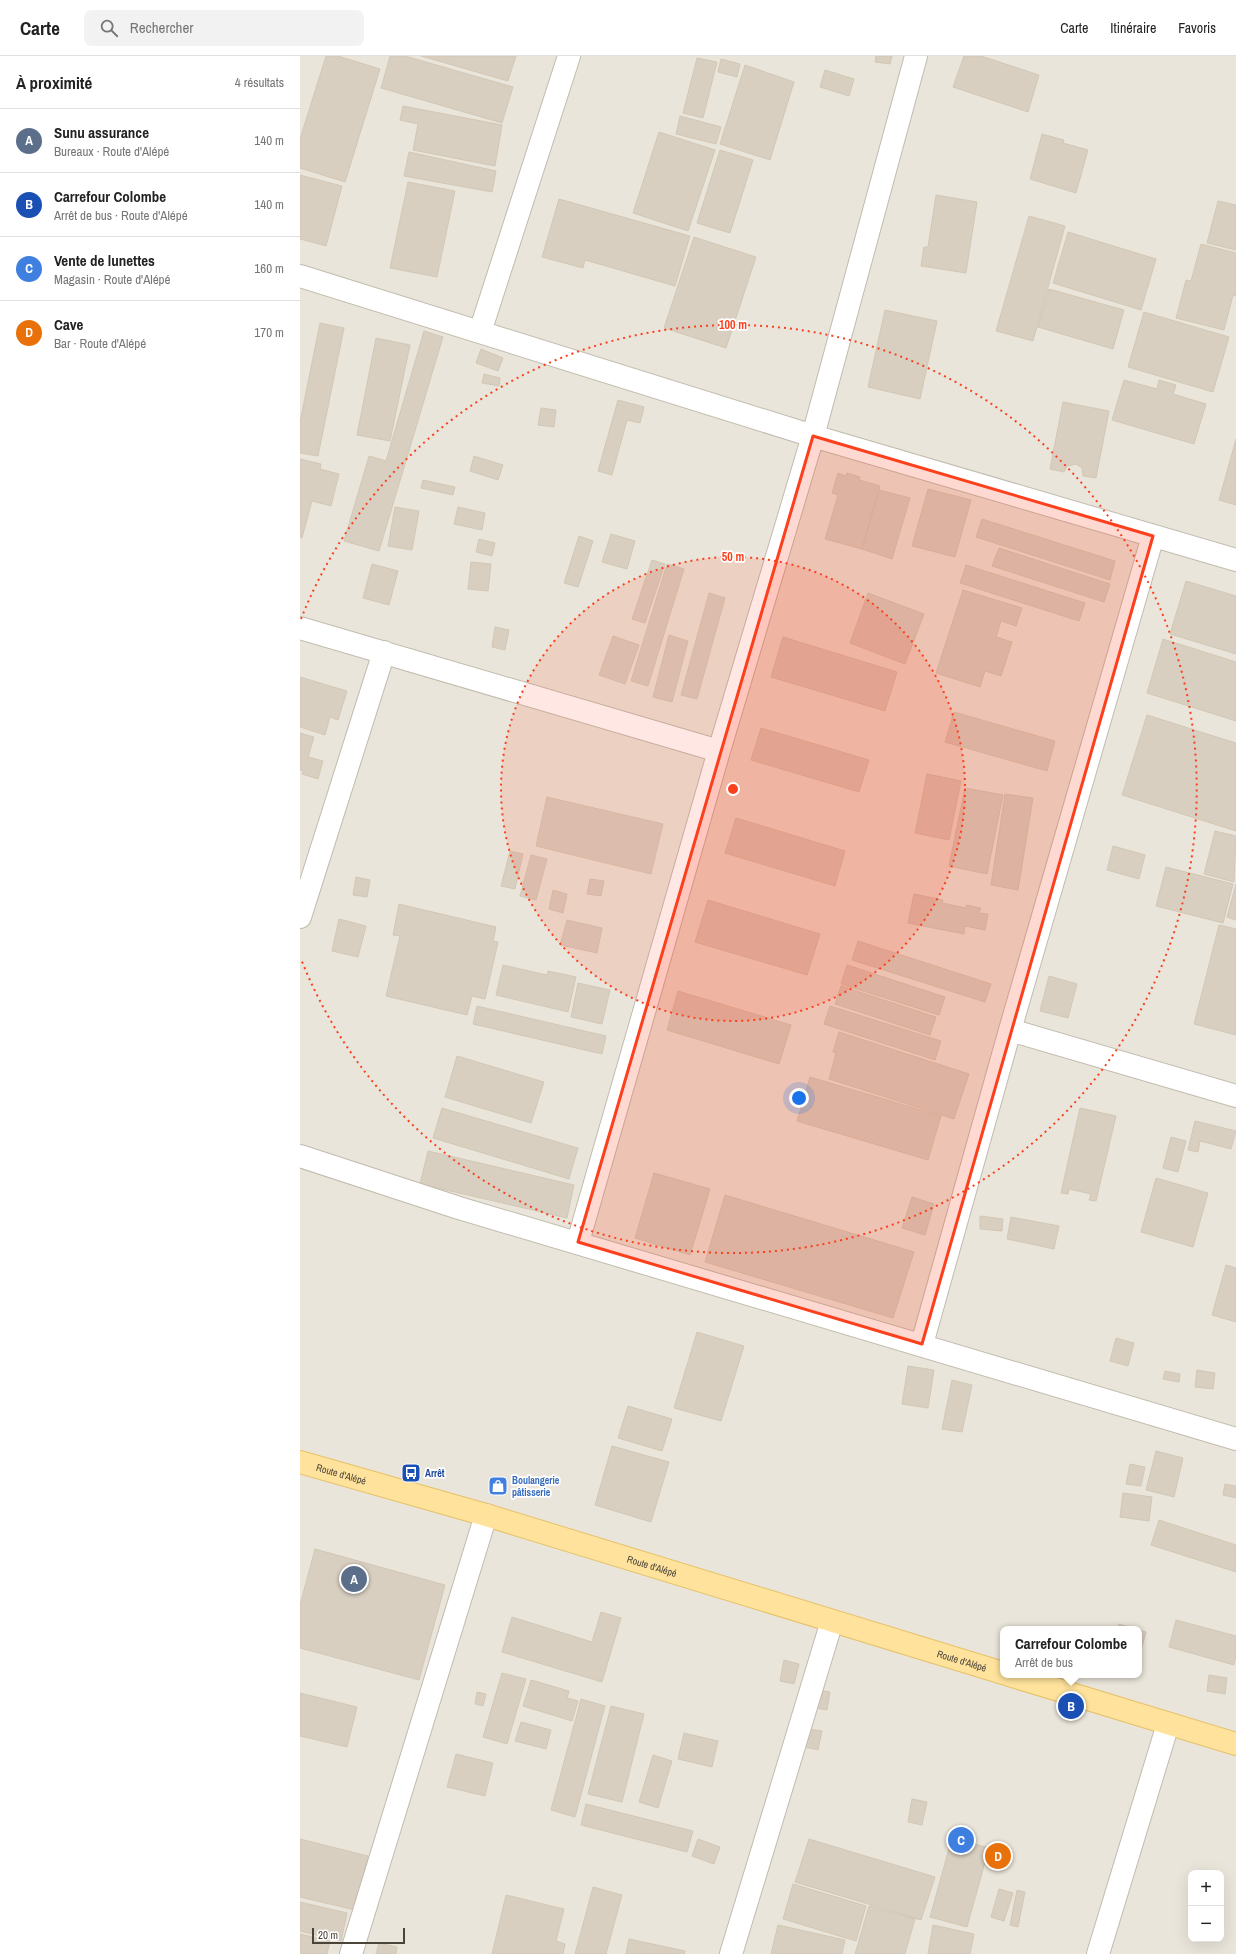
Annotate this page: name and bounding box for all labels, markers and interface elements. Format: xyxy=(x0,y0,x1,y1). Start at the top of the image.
search box xyxy=(84,10,364,46)
text: Carte xyxy=(20,15,60,41)
icon: search xyxy=(98,17,120,39)
text: Rechercher xyxy=(130,17,193,38)
text: Carte xyxy=(1060,19,1088,37)
text: Itinéraire xyxy=(1110,19,1156,37)
text: Favoris xyxy=(1178,19,1216,37)
text: À proximité xyxy=(16,71,92,94)
text: 4 résultats xyxy=(235,74,284,91)
text: Sunu assurance xyxy=(54,122,149,143)
text: A xyxy=(25,132,33,149)
text: 140 m xyxy=(254,132,284,149)
text: Bureaux · Route d'Alépé xyxy=(54,143,169,160)
text: Carrefour Colombe xyxy=(54,186,166,207)
text: B xyxy=(25,196,33,213)
text: 140 m xyxy=(254,196,284,213)
text: Arrêt de bus · Route d'Alépé xyxy=(54,207,188,224)
text: Vente de lunettes xyxy=(54,250,155,271)
text: C xyxy=(25,260,33,277)
text: 160 m xyxy=(254,260,284,277)
text: Magasin · Route d'Alépé xyxy=(54,271,170,288)
text: Cave xyxy=(54,314,83,335)
text: 100 m xyxy=(719,317,747,333)
text: D xyxy=(25,324,33,341)
text: 170 m xyxy=(254,324,284,341)
text: Bar · Route d'Alépé xyxy=(54,335,146,352)
text: 50 m xyxy=(722,549,744,565)
centre of rings xyxy=(726,782,740,796)
your location xyxy=(789,1088,809,1108)
street label: Route d'Alépé xyxy=(315,1461,368,1488)
bus stop icon: Arrêt xyxy=(400,1462,422,1484)
place label: Arrêt xyxy=(425,1467,445,1480)
place label: Boulangerie pâtisserie xyxy=(512,1474,560,1499)
shop icon: Boulangerie pâtisserie xyxy=(487,1475,509,1497)
street label: Route d'Alépé xyxy=(625,1552,679,1580)
pin: A xyxy=(341,1564,367,1594)
popup xyxy=(1000,1626,1142,1678)
text: Carrefour Colombe xyxy=(1015,1633,1127,1654)
street label: Route d'Alépé xyxy=(935,1647,989,1675)
text: Arrêt de bus xyxy=(1015,1654,1073,1671)
pin: B xyxy=(1058,1691,1084,1721)
pin: C xyxy=(948,1825,974,1855)
pin: D xyxy=(985,1841,1011,1871)
map controls xyxy=(1188,1870,1224,1942)
button: + xyxy=(1188,1870,1224,1906)
button: − xyxy=(1188,1906,1224,1942)
scale bar xyxy=(312,1926,405,1945)
text: 20 m xyxy=(318,1928,338,1942)

